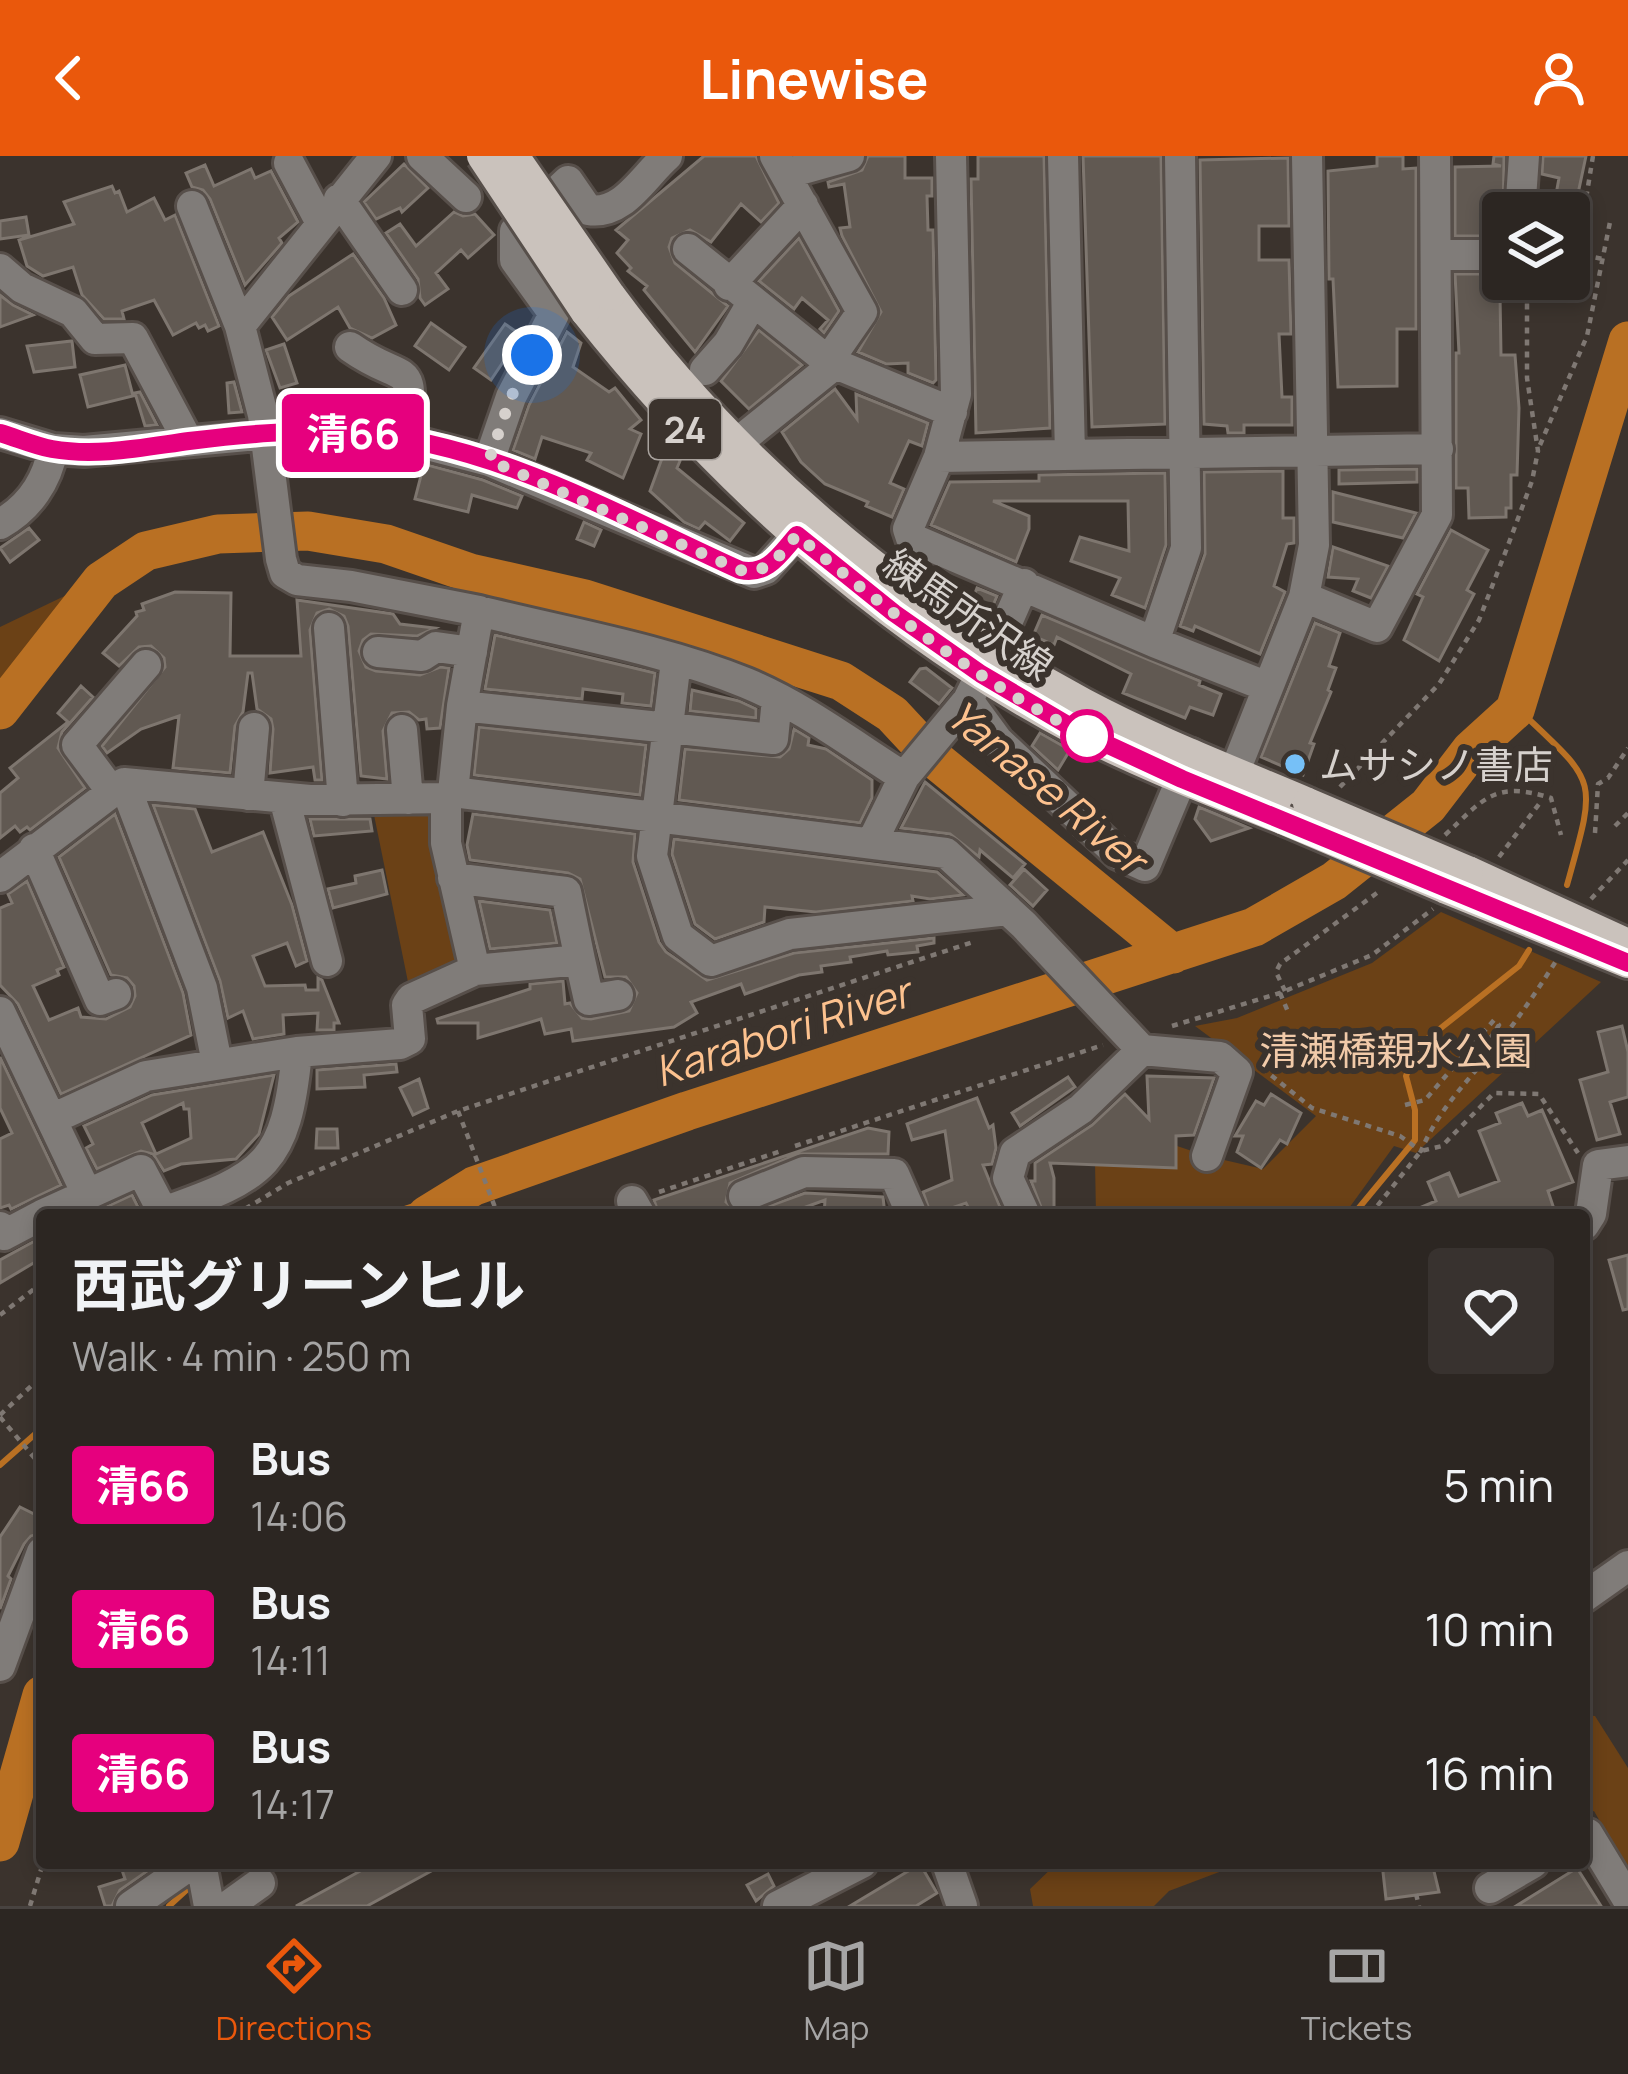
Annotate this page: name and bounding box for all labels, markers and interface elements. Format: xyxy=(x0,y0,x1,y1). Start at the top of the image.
text: Linewise xyxy=(700,41,928,115)
icon: back xyxy=(36,45,102,111)
icon: person xyxy=(1526,45,1592,111)
map controls xyxy=(1482,192,1590,300)
button: layers xyxy=(1482,192,1590,300)
your location xyxy=(502,325,562,385)
line badge: 清66 xyxy=(284,394,422,472)
road number: 24 xyxy=(649,399,721,459)
text: 清66 xyxy=(306,404,400,462)
street label: 練馬所沢線 xyxy=(874,536,1064,692)
water label: Yanase River xyxy=(935,686,1162,889)
unlabelled marker xyxy=(1062,711,1112,761)
place label: ムサシノ書店 xyxy=(1319,737,1553,791)
marker: ムサシノ書店 xyxy=(1282,751,1308,777)
water label: Karabori River xyxy=(647,961,922,1100)
park label: 清瀬橋親水公園 xyxy=(1259,1023,1533,1077)
text: 西武グリーンヒル xyxy=(72,1245,525,1323)
button: heart xyxy=(1428,1248,1554,1374)
text: Walk · 4 min · 250 m xyxy=(72,1329,411,1383)
text: Bus xyxy=(250,1427,331,1489)
text: 5 min xyxy=(1444,1454,1554,1516)
text: 清66 xyxy=(96,1456,190,1514)
text: 14:06 xyxy=(250,1489,348,1543)
text: Bus xyxy=(250,1571,331,1633)
text: 10 min xyxy=(1425,1598,1554,1660)
text: 清66 xyxy=(96,1600,190,1658)
text: 14:11 xyxy=(250,1633,331,1687)
text: Bus xyxy=(250,1715,331,1777)
text: 16 min xyxy=(1424,1742,1554,1804)
text: 清66 xyxy=(96,1744,190,1802)
text: 14:17 xyxy=(250,1777,335,1831)
tab: Directions xyxy=(216,1933,372,2050)
tab: Map xyxy=(803,1933,869,2050)
tab: Tickets xyxy=(1301,1933,1412,2050)

